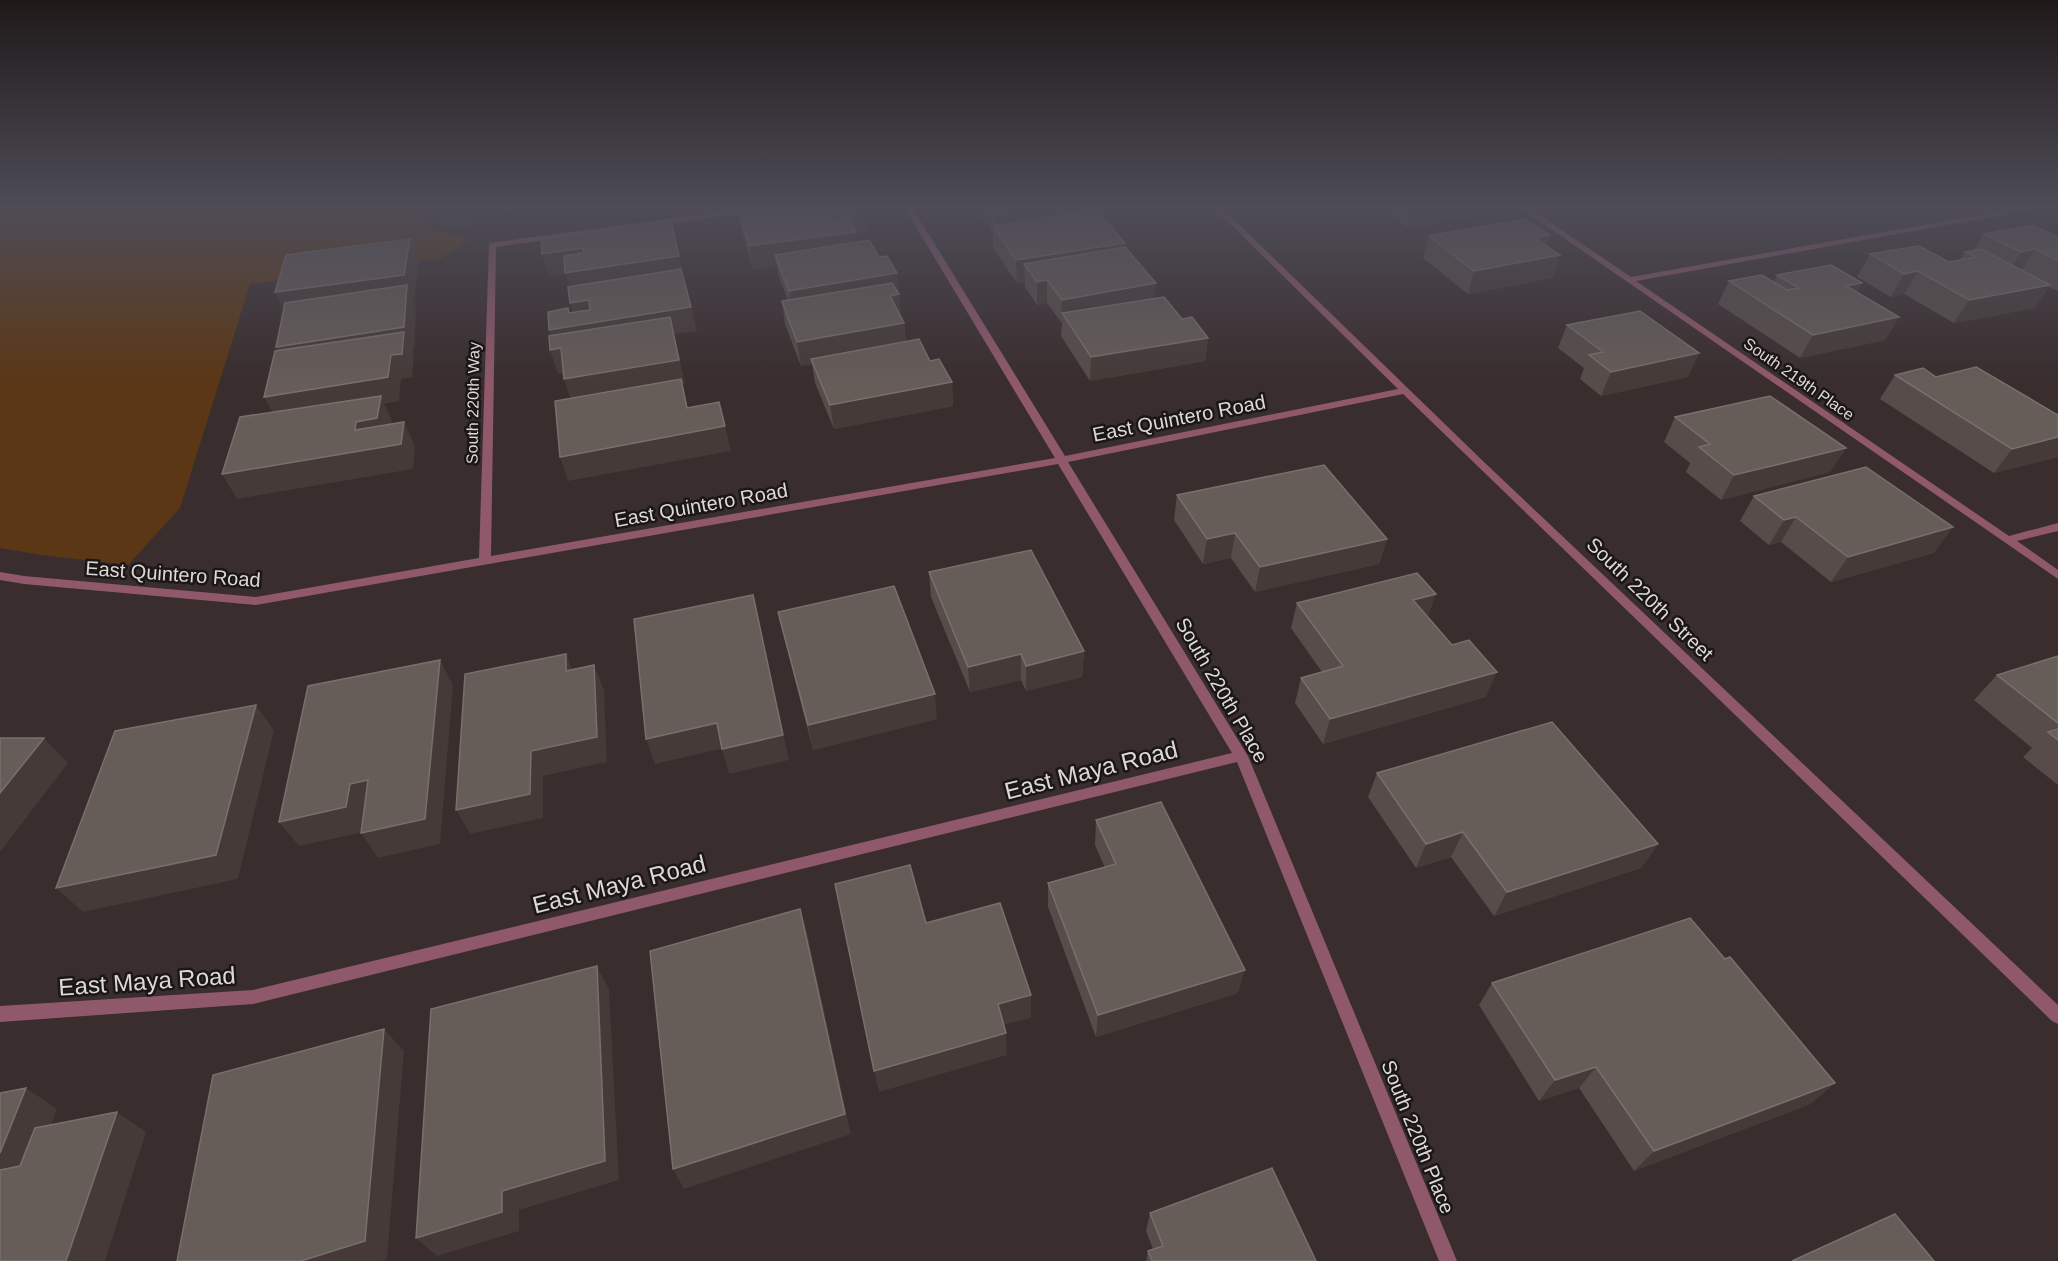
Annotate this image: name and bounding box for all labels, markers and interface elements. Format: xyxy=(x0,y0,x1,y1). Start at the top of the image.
street label: South 219th Place xyxy=(1741,335,1858,424)
street label: South 220th Way xyxy=(463,342,483,464)
street label: East Quintero Road xyxy=(1091,390,1267,446)
street label: East Quintero Road xyxy=(613,479,789,531)
street label: South 220th Street xyxy=(1582,533,1718,665)
street label: East Quintero Road xyxy=(85,557,261,591)
street label: South 220th Place xyxy=(1172,614,1272,766)
street label: East Maya Road xyxy=(1002,735,1180,805)
street label: East Maya Road xyxy=(530,849,708,919)
street label: East Maya Road xyxy=(58,961,236,1001)
street label: South 220th Place xyxy=(1377,1057,1459,1217)

